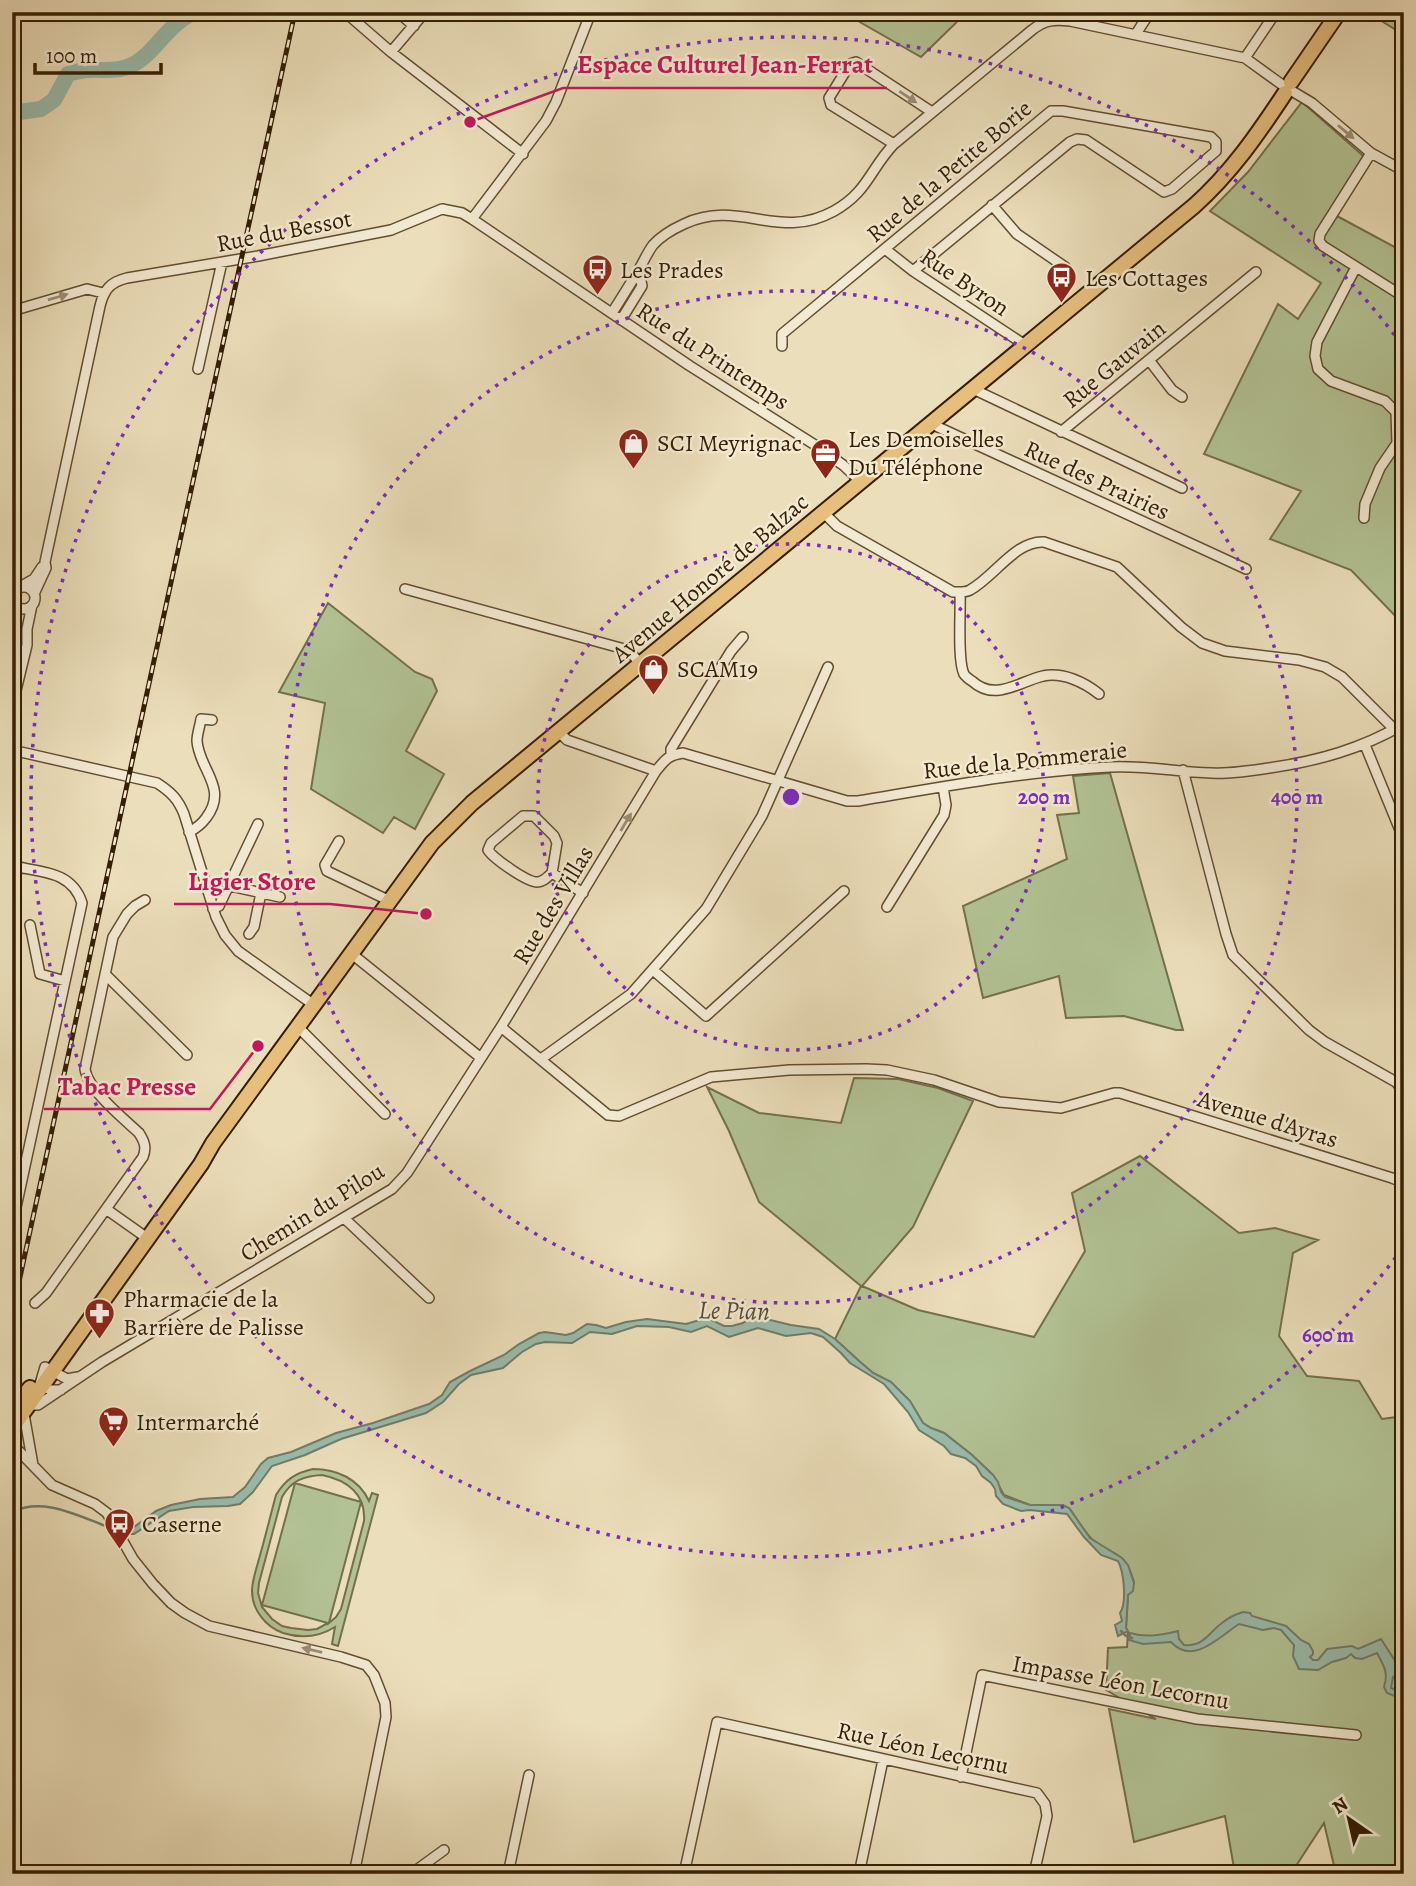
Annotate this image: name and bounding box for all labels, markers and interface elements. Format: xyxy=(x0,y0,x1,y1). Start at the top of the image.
scale bar xyxy=(35,32,161,76)
callout: Espace Culturel Jean-Ferrat xyxy=(563,41,887,88)
text: 100 m xyxy=(46,42,97,70)
text: Espace Culturel Jean-Ferrat xyxy=(577,47,873,82)
one-way arrow xyxy=(899,90,918,103)
street label: Rue de la Petite Borie xyxy=(860,92,1038,250)
one-way arrow xyxy=(1337,124,1354,139)
street label: Rue du Bessot xyxy=(214,202,354,260)
street label: Rue Byron xyxy=(914,240,1016,324)
bus stop icon: Les Prades xyxy=(580,253,614,297)
place label: Les Prades xyxy=(620,254,724,286)
bus stop icon: Les Cottages xyxy=(1045,261,1079,305)
place label: Les Cottages xyxy=(1085,262,1208,294)
one-way arrow xyxy=(47,292,68,302)
street label: Rue du Printemps xyxy=(630,295,796,417)
street label: Rue Gauvain xyxy=(1056,313,1172,415)
place label: Les Demoiselles Du Téléphone xyxy=(848,423,1004,483)
shop icon: SCI Meyrignac xyxy=(617,426,651,470)
place label: SCI Meyrignac xyxy=(657,427,802,459)
street label: Rue des Prairies xyxy=(1019,432,1175,528)
office icon: Les Demoiselles Du Téléphone xyxy=(808,436,842,480)
street label: Avenue Honoré de Balzac xyxy=(604,486,815,670)
shop icon: SCAM19 xyxy=(637,652,671,696)
place label: SCAM19 xyxy=(677,653,758,685)
street label: Rue de la Pommeraie xyxy=(921,733,1129,787)
text: 200 m xyxy=(1018,783,1071,811)
text: 400 m xyxy=(1271,783,1324,811)
centre of rings xyxy=(779,785,803,809)
one-way arrow xyxy=(619,812,632,831)
street label: Rue des Villas xyxy=(505,840,601,970)
callout: Ligier Store xyxy=(174,857,330,904)
text: Ligier Store xyxy=(188,864,316,899)
callout: Tabac Presse xyxy=(44,1062,210,1109)
text: Tabac Presse xyxy=(58,1069,196,1104)
street label: Avenue d'Ayras xyxy=(1193,1082,1342,1155)
street label: Chemin du Pilou xyxy=(234,1155,390,1269)
place label: Pharmacie de la Barrière de Palisse xyxy=(123,1283,304,1343)
water label: Le Pian xyxy=(698,1292,770,1329)
pharmacy icon: Pharmacie de la Barrière de Palisse xyxy=(83,1296,117,1340)
text: 600 m xyxy=(1302,1321,1354,1349)
supermarket icon: Intermarché xyxy=(96,1405,130,1449)
place label: Intermarché xyxy=(136,1406,259,1438)
bus stop icon: Caserne xyxy=(102,1507,136,1551)
place label: Caserne xyxy=(142,1508,222,1540)
one-way arrow xyxy=(301,1645,323,1656)
street label: Impasse Léon Lecornu xyxy=(1010,1647,1232,1717)
street label: Rue Léon Lecornu xyxy=(834,1714,1012,1782)
north arrow xyxy=(1314,1784,1384,1854)
text: N xyxy=(1327,1791,1353,1820)

